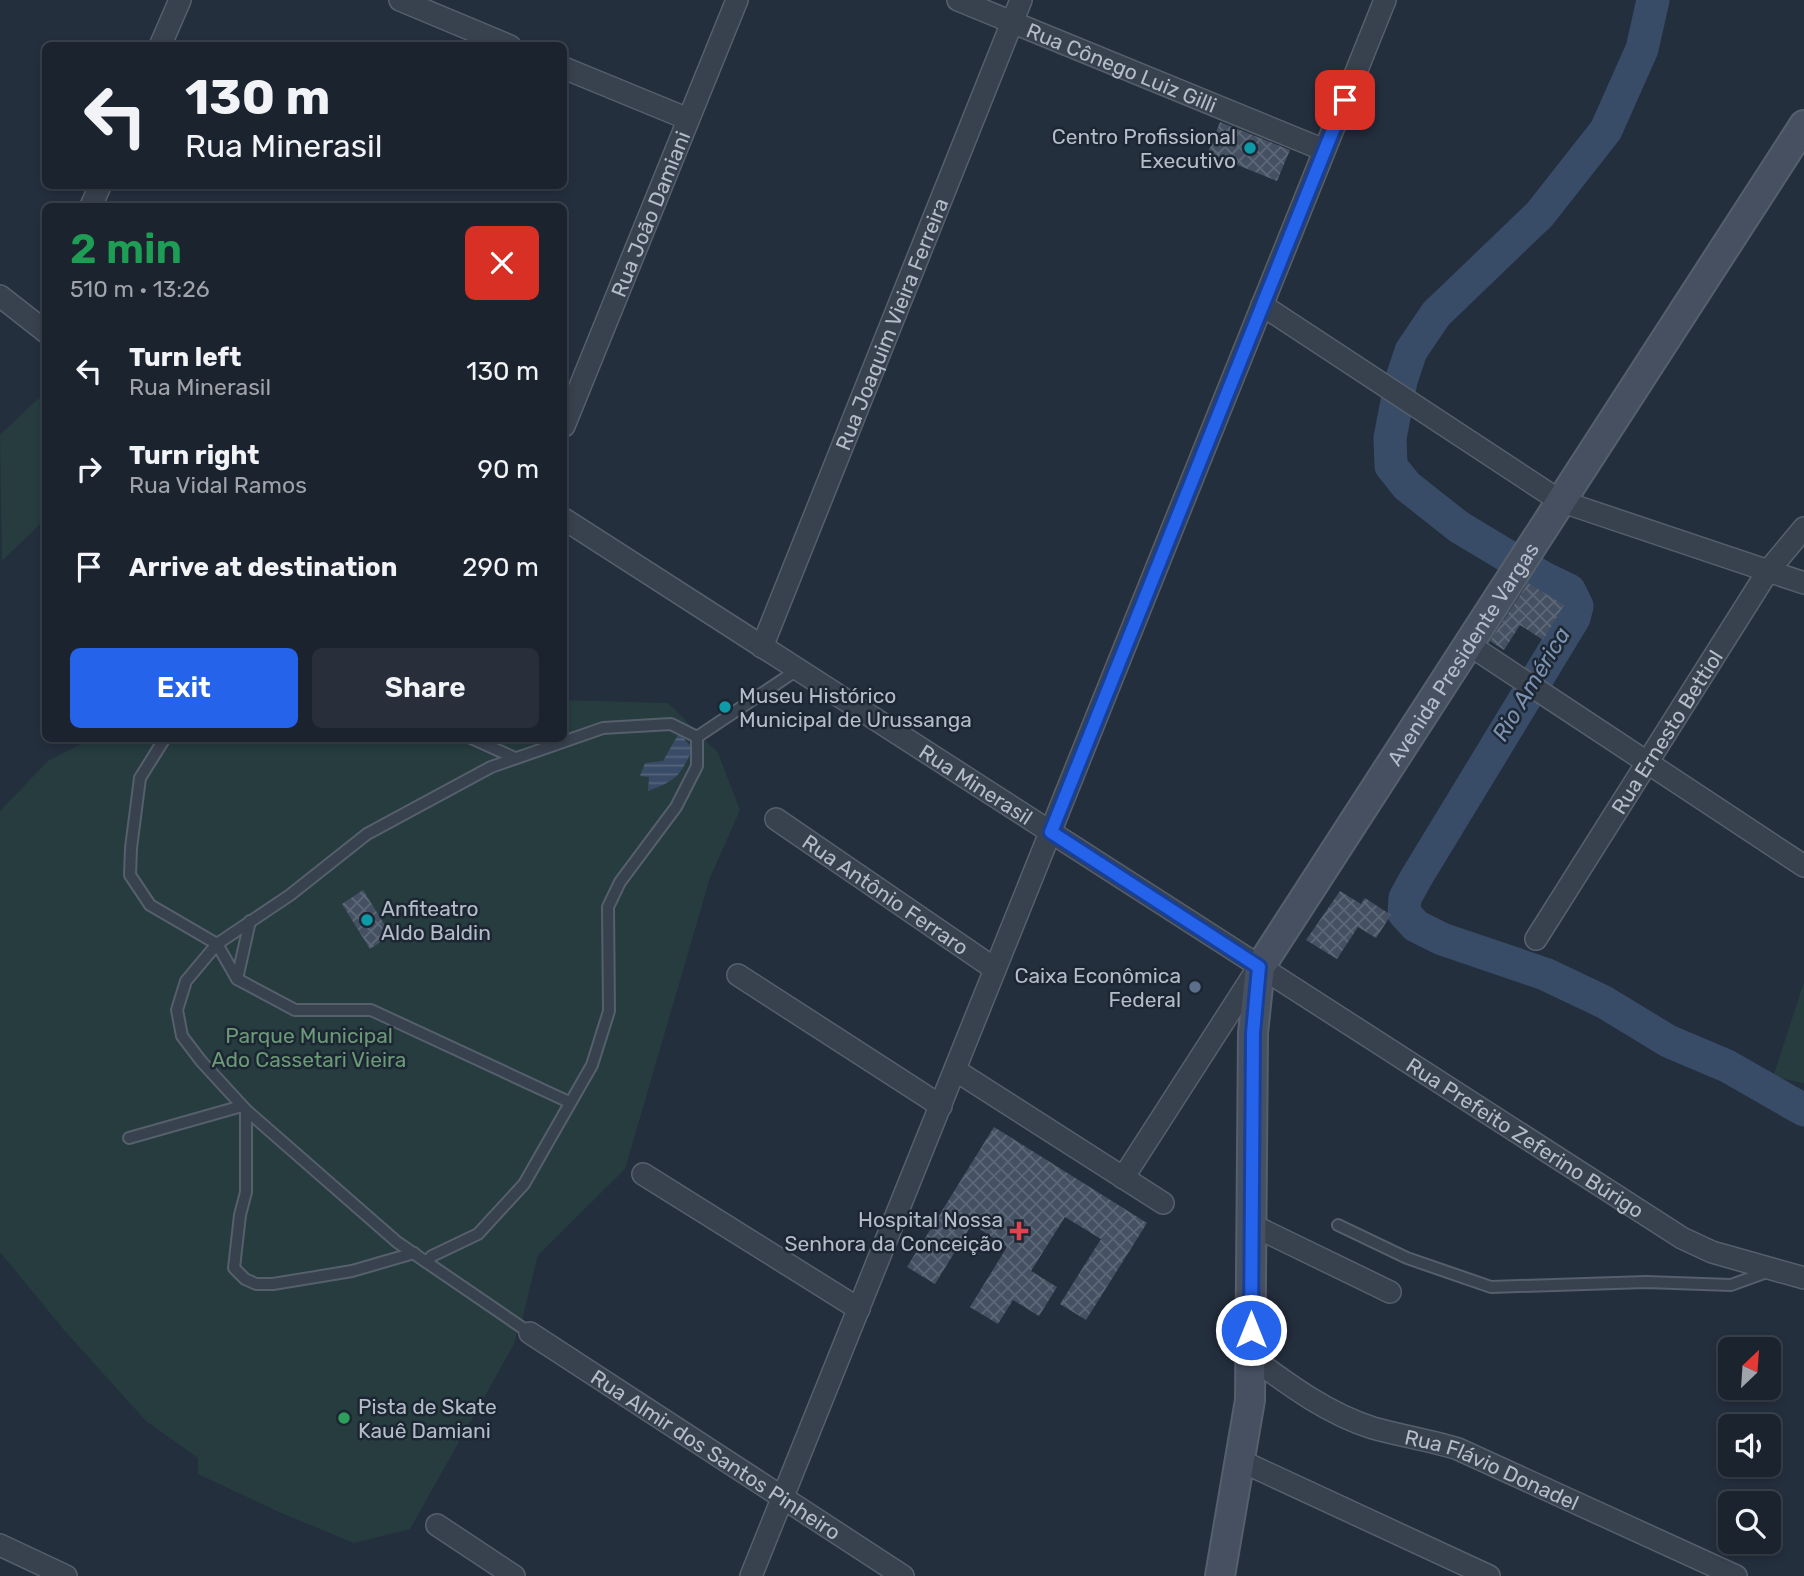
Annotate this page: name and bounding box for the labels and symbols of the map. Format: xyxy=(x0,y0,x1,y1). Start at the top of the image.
street label: Rua Cônego Luiz Gilli xyxy=(1023,17,1221,117)
pin xyxy=(1315,70,1375,130)
place label: Centro Profissional Executivo xyxy=(1052,124,1236,173)
street label: Rua João Damiani xyxy=(605,127,695,300)
marker: Centro Profissional Executivo xyxy=(1242,140,1258,156)
street label: Rua Joaquim Vieira Ferreira xyxy=(830,194,953,454)
street label: Avenida Presidente Vargas xyxy=(1381,537,1544,770)
water label: Rio América xyxy=(1486,622,1576,746)
street label: Rua Ernesto Bettiol xyxy=(1606,645,1728,818)
place label: Museu Histórico Municipal de Urussanga xyxy=(739,683,972,732)
marker: Museu Histórico Municipal de Urussanga xyxy=(717,699,733,715)
street label: Rua Minerasil xyxy=(915,738,1037,830)
street label: Rua Antônio Ferraro xyxy=(798,829,973,960)
place label: Anfiteatro Aldo Baldin xyxy=(381,896,491,945)
marker: Anfiteatro Aldo Baldin xyxy=(359,912,375,928)
place label: Caixa Econômica Federal xyxy=(1014,963,1181,1012)
marker: Caixa Econômica Federal xyxy=(1187,979,1203,995)
park label: Parque Municipal Ado Cassetari Vieira xyxy=(212,1023,406,1072)
street label: Rua Prefeito Zeferino Búrigo xyxy=(1402,1052,1649,1223)
place label: Hospital Nossa Senhora da Conceição xyxy=(784,1207,1003,1256)
marker: Hospital Nossa Senhora da Conceição xyxy=(1009,1221,1029,1241)
position arrow xyxy=(1214,1293,1288,1367)
north arrow xyxy=(1718,1337,1782,1400)
street label: Rua Almir dos Santos Pinheiro xyxy=(586,1364,846,1545)
place label: Pista de Skate Kauê Damiani xyxy=(358,1394,497,1443)
marker: Pista de Skate Kauê Damiani xyxy=(336,1410,352,1426)
street label: Rua Flávio Donadel xyxy=(1402,1424,1583,1515)

